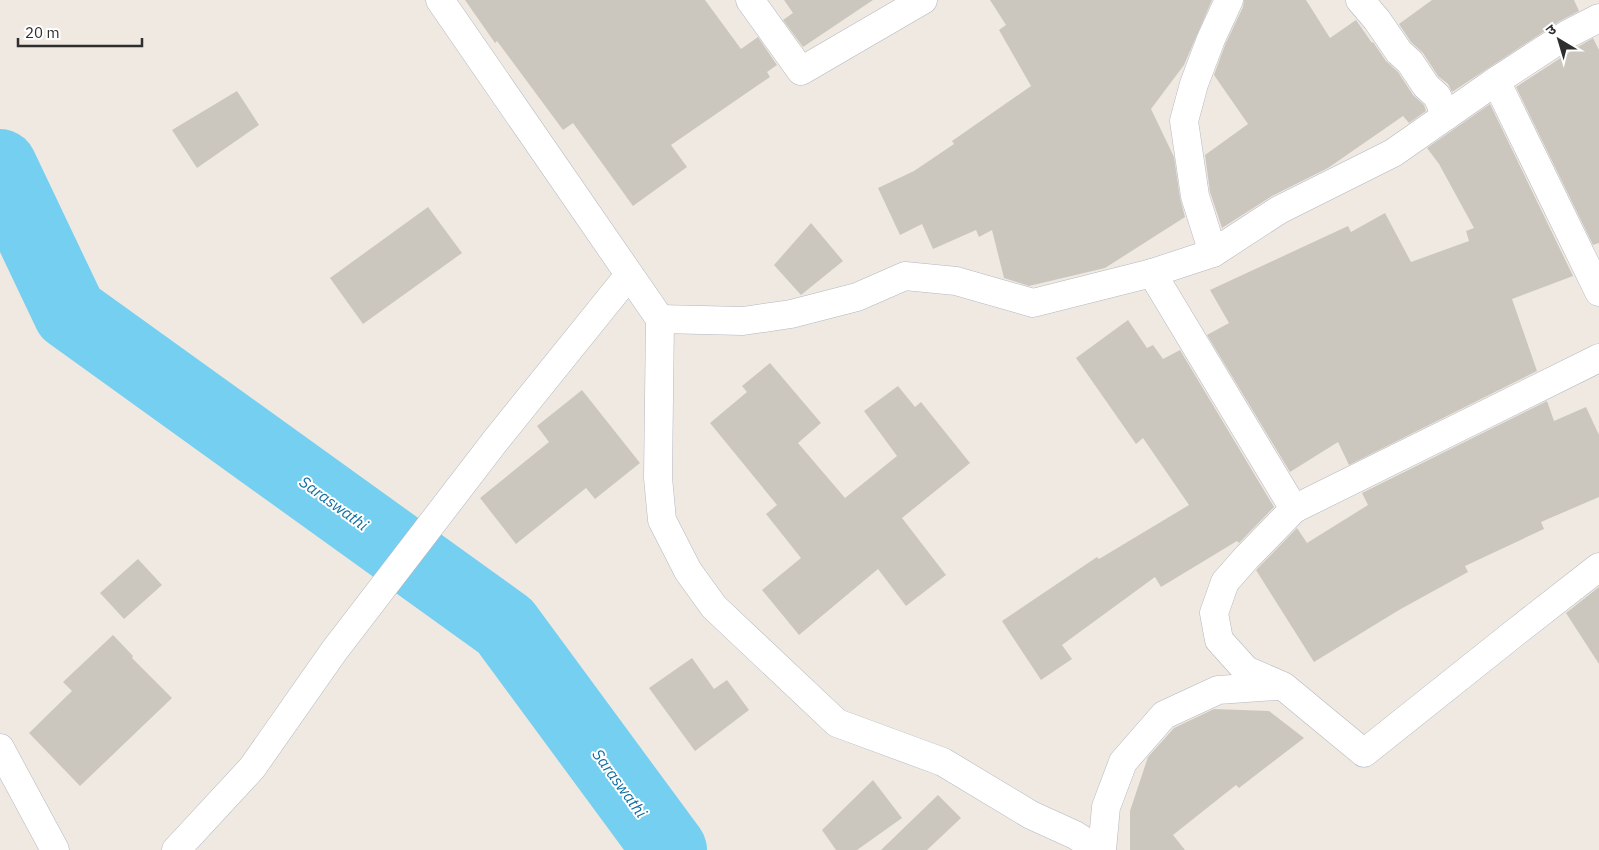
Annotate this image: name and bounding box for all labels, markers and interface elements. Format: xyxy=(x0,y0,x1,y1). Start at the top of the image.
scale bar xyxy=(18,15,141,47)
north arrow xyxy=(1534,15,1584,65)
text: उ xyxy=(1542,20,1560,39)
text: 20 m xyxy=(25,23,60,42)
water label: Saraswathi xyxy=(296,471,373,535)
water label: Saraswathi xyxy=(588,745,652,822)

